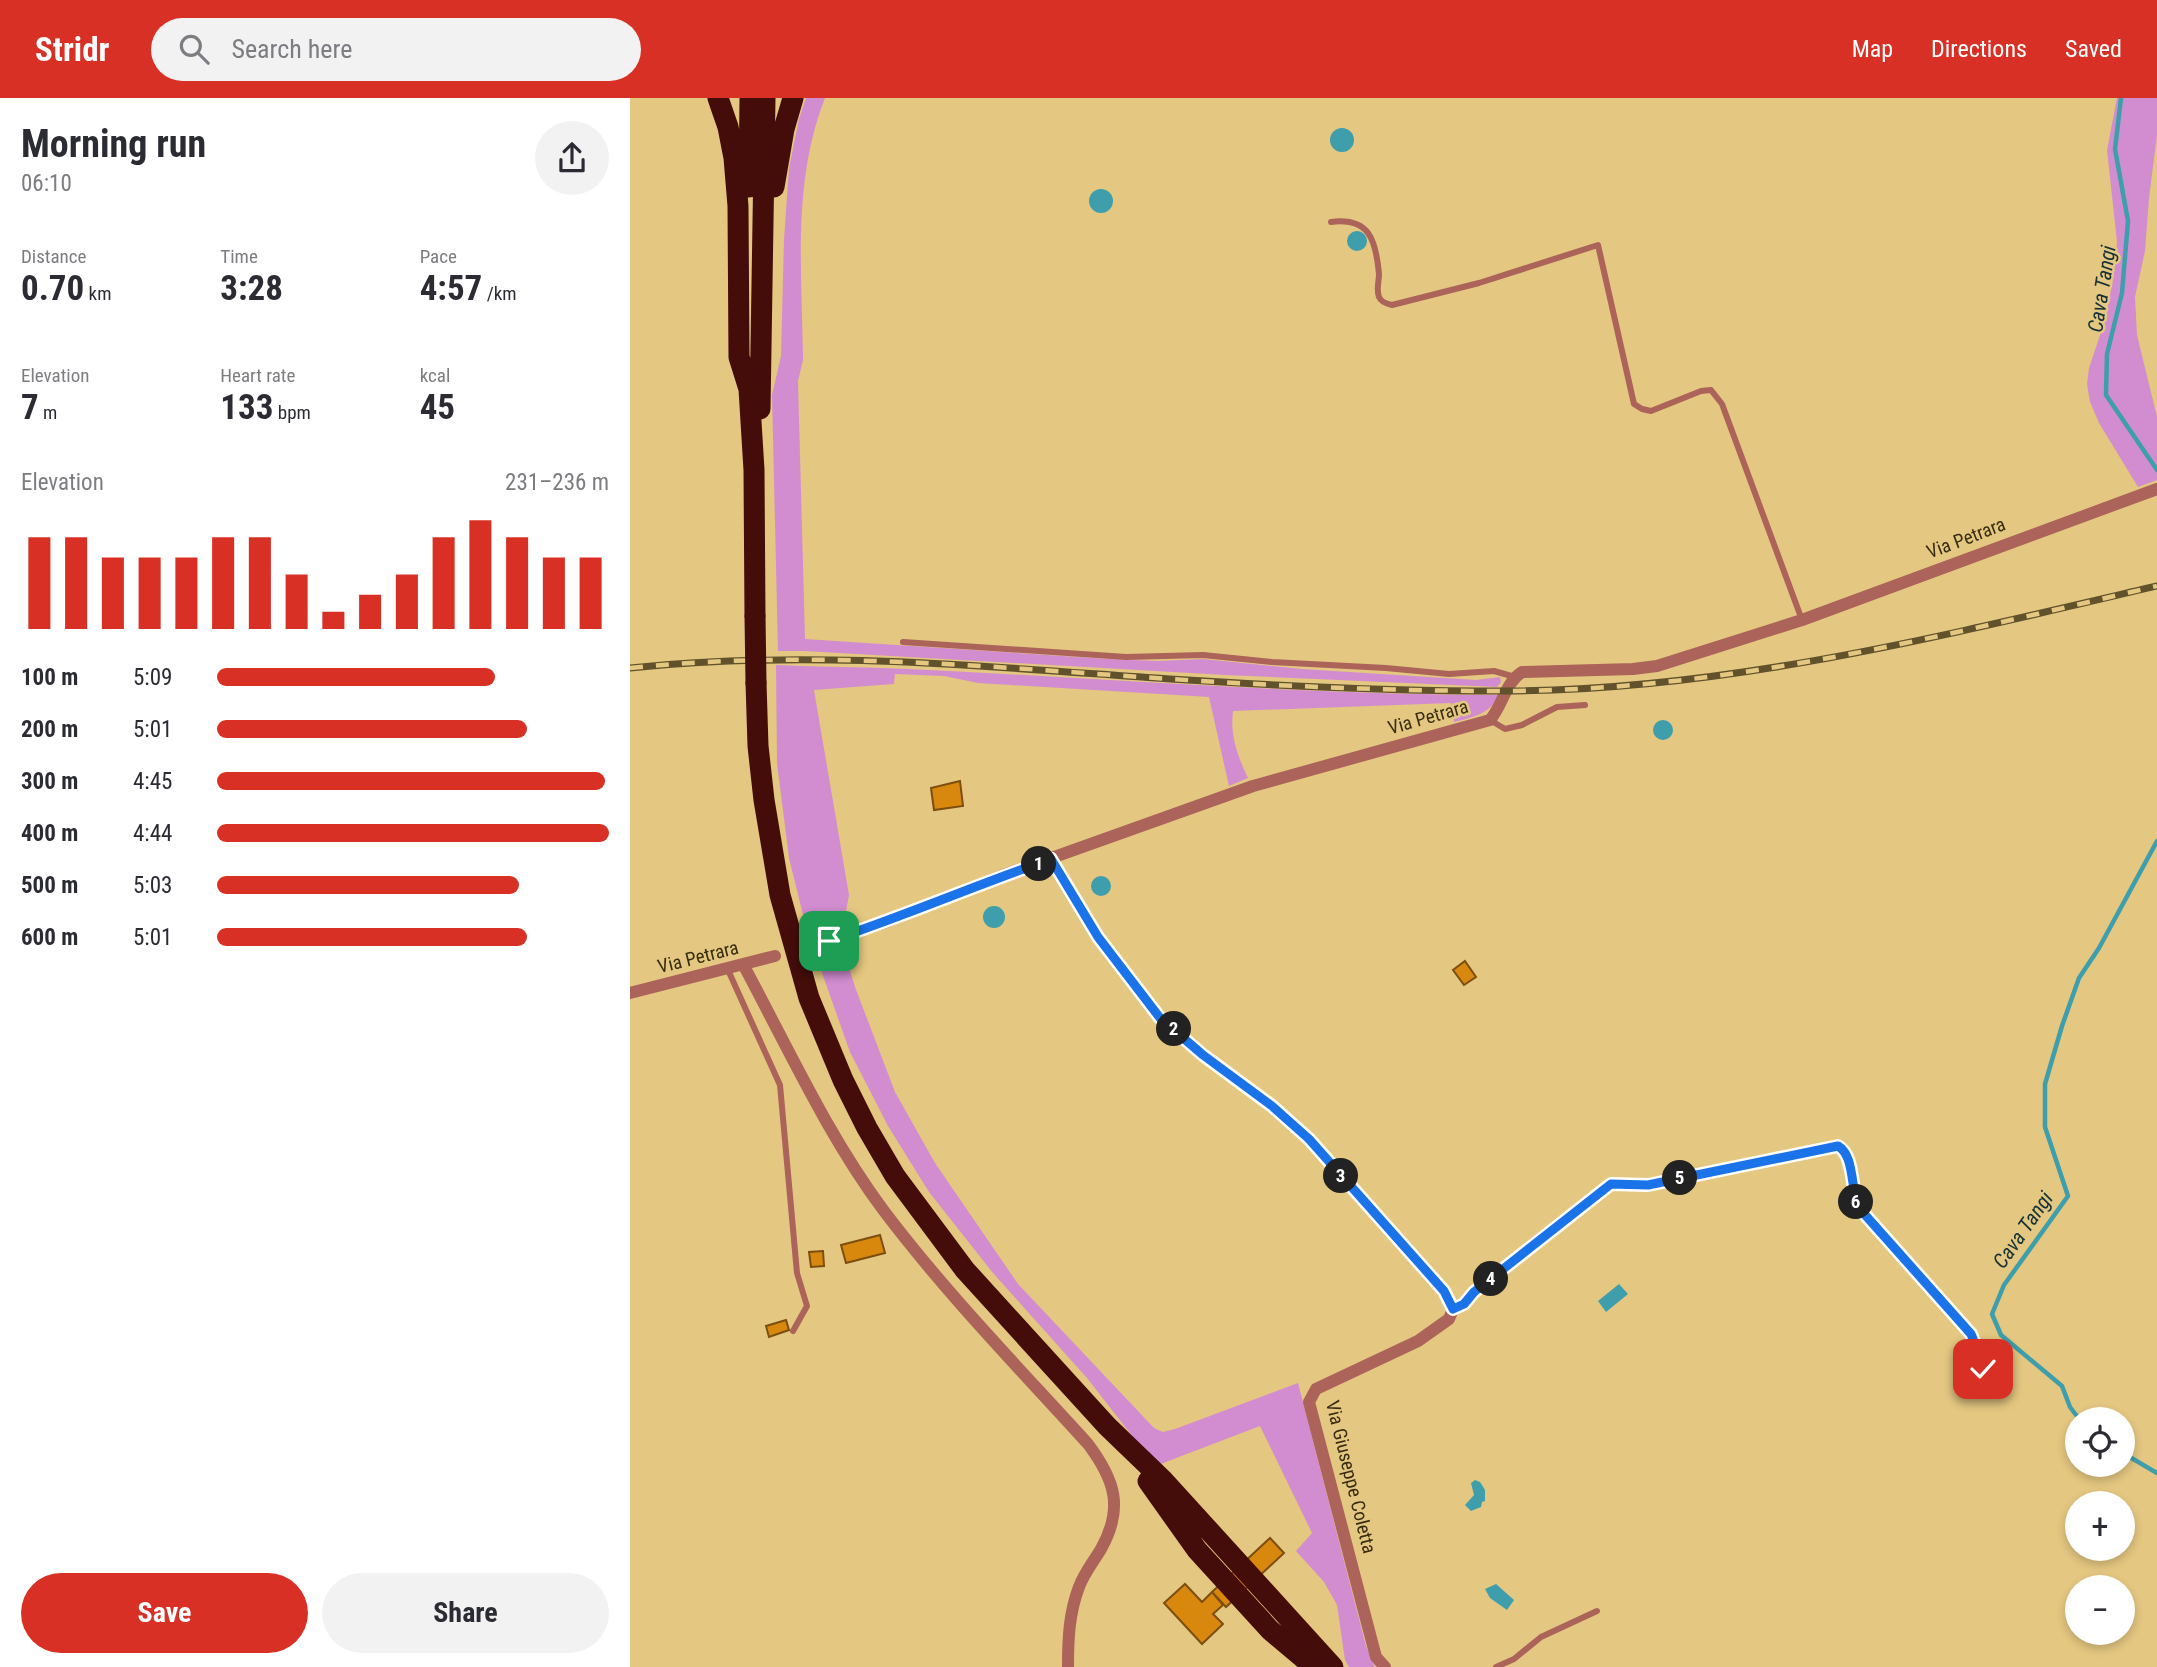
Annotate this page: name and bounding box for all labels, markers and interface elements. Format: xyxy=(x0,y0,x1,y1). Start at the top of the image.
search box xyxy=(151,18,641,81)
text: Stridr xyxy=(35,30,109,69)
icon: search xyxy=(175,30,213,68)
text: Search here xyxy=(231,34,352,64)
text: Map xyxy=(1852,35,1893,63)
text: Directions xyxy=(1931,35,2027,63)
text: Saved xyxy=(2065,35,2122,63)
button: share xyxy=(535,121,609,195)
text: Morning run xyxy=(21,122,206,166)
text: 06:10 xyxy=(21,170,72,197)
water label: Cava Tangi xyxy=(2083,244,2121,334)
text: Distance xyxy=(21,245,86,268)
text: Time xyxy=(220,245,258,268)
text: Pace xyxy=(420,245,457,268)
text: 0.70 xyxy=(21,268,84,309)
text: 3:28 xyxy=(220,268,283,309)
text: 4:57 xyxy=(420,268,482,309)
text: km xyxy=(84,282,111,305)
text: /km xyxy=(482,282,517,305)
text: Elevation xyxy=(21,364,89,387)
text: Heart rate xyxy=(220,364,295,387)
text: kcal xyxy=(420,364,450,387)
text: 7 xyxy=(21,387,39,428)
text: 133 xyxy=(220,387,273,428)
text: 45 xyxy=(420,387,455,428)
text: m xyxy=(39,401,57,424)
text: bpm xyxy=(273,401,311,424)
text: Elevation xyxy=(21,469,104,496)
text: 231–236 m xyxy=(505,469,609,496)
street label: Via Petrara xyxy=(1923,512,2009,564)
text: 100 m xyxy=(21,664,78,691)
text: 5:09 xyxy=(133,664,172,691)
street label: Via Petrara xyxy=(1385,695,1471,739)
text: 200 m xyxy=(21,716,78,743)
text: 5:01 xyxy=(133,716,172,743)
text: 300 m xyxy=(21,768,78,795)
text: 4:45 xyxy=(133,768,172,795)
text: 400 m xyxy=(21,820,78,847)
text: 4:44 xyxy=(133,820,172,847)
pin: 1 xyxy=(1022,846,1056,882)
text: 1 xyxy=(1034,852,1043,875)
text: 500 m xyxy=(21,872,78,899)
text: 5:03 xyxy=(133,872,172,899)
pin xyxy=(799,911,859,971)
icon: arrive xyxy=(810,922,848,960)
text: 600 m xyxy=(21,924,78,951)
text: 5:01 xyxy=(133,924,172,951)
street label: Via Petrara xyxy=(655,936,741,978)
pin: 2 xyxy=(1156,1012,1192,1046)
text: 2 xyxy=(1169,1017,1178,1040)
pin: 3 xyxy=(1324,1158,1358,1194)
pin: 5 xyxy=(1662,1160,1698,1196)
text: 3 xyxy=(1336,1164,1345,1187)
text: 5 xyxy=(1675,1166,1684,1189)
pin: 6 xyxy=(1838,1184,1874,1220)
water label: Cava Tangi xyxy=(1988,1187,2058,1273)
text: 6 xyxy=(1851,1190,1860,1213)
pin: 4 xyxy=(1474,1262,1508,1296)
text: 4 xyxy=(1486,1267,1495,1290)
pin xyxy=(1953,1339,2013,1399)
icon: check xyxy=(1964,1350,2002,1388)
street label: Via Giuseppe Coletta xyxy=(1321,1398,1381,1556)
map controls xyxy=(2065,1407,2135,1645)
button: locate xyxy=(2065,1407,2135,1477)
button: + xyxy=(2065,1491,2135,1561)
button: Save xyxy=(21,1573,308,1653)
button: Share xyxy=(322,1573,609,1653)
button: − xyxy=(2065,1575,2135,1645)

